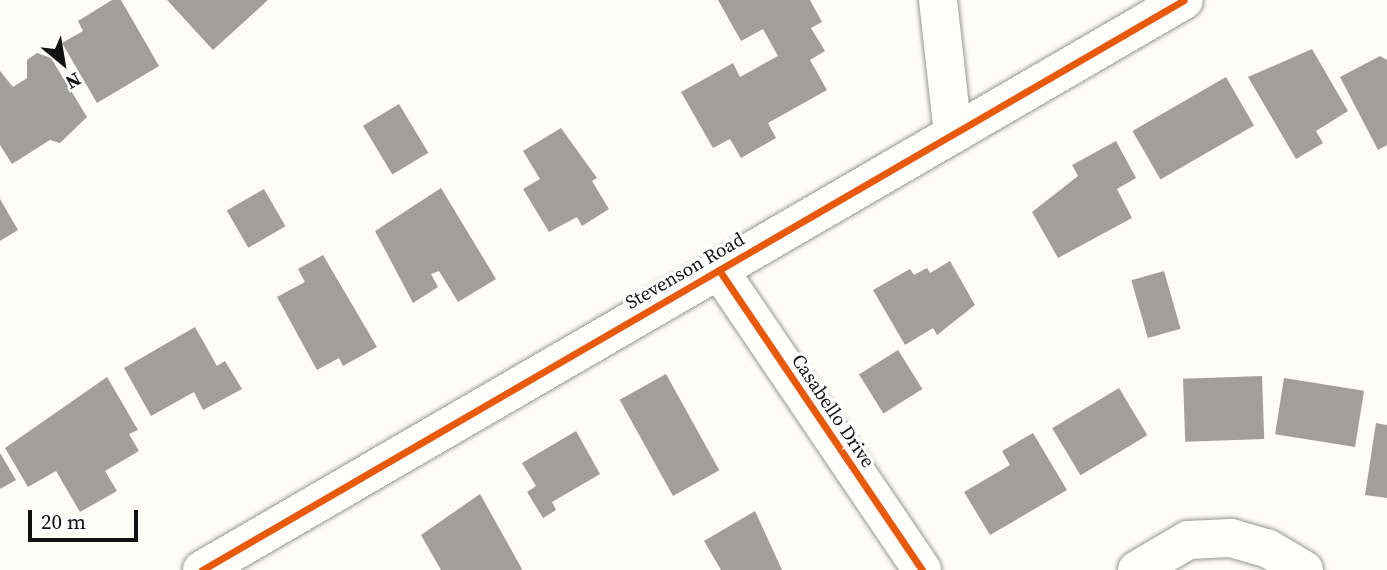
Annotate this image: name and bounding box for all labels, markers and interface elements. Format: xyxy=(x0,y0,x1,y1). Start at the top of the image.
north arrow xyxy=(28,28,98,98)
text: N xyxy=(61,66,86,96)
street label: Stevenson Road xyxy=(622,228,748,314)
street label: Casabello Drive xyxy=(787,350,879,472)
scale bar xyxy=(32,496,142,540)
text: 20 m xyxy=(41,507,86,536)

